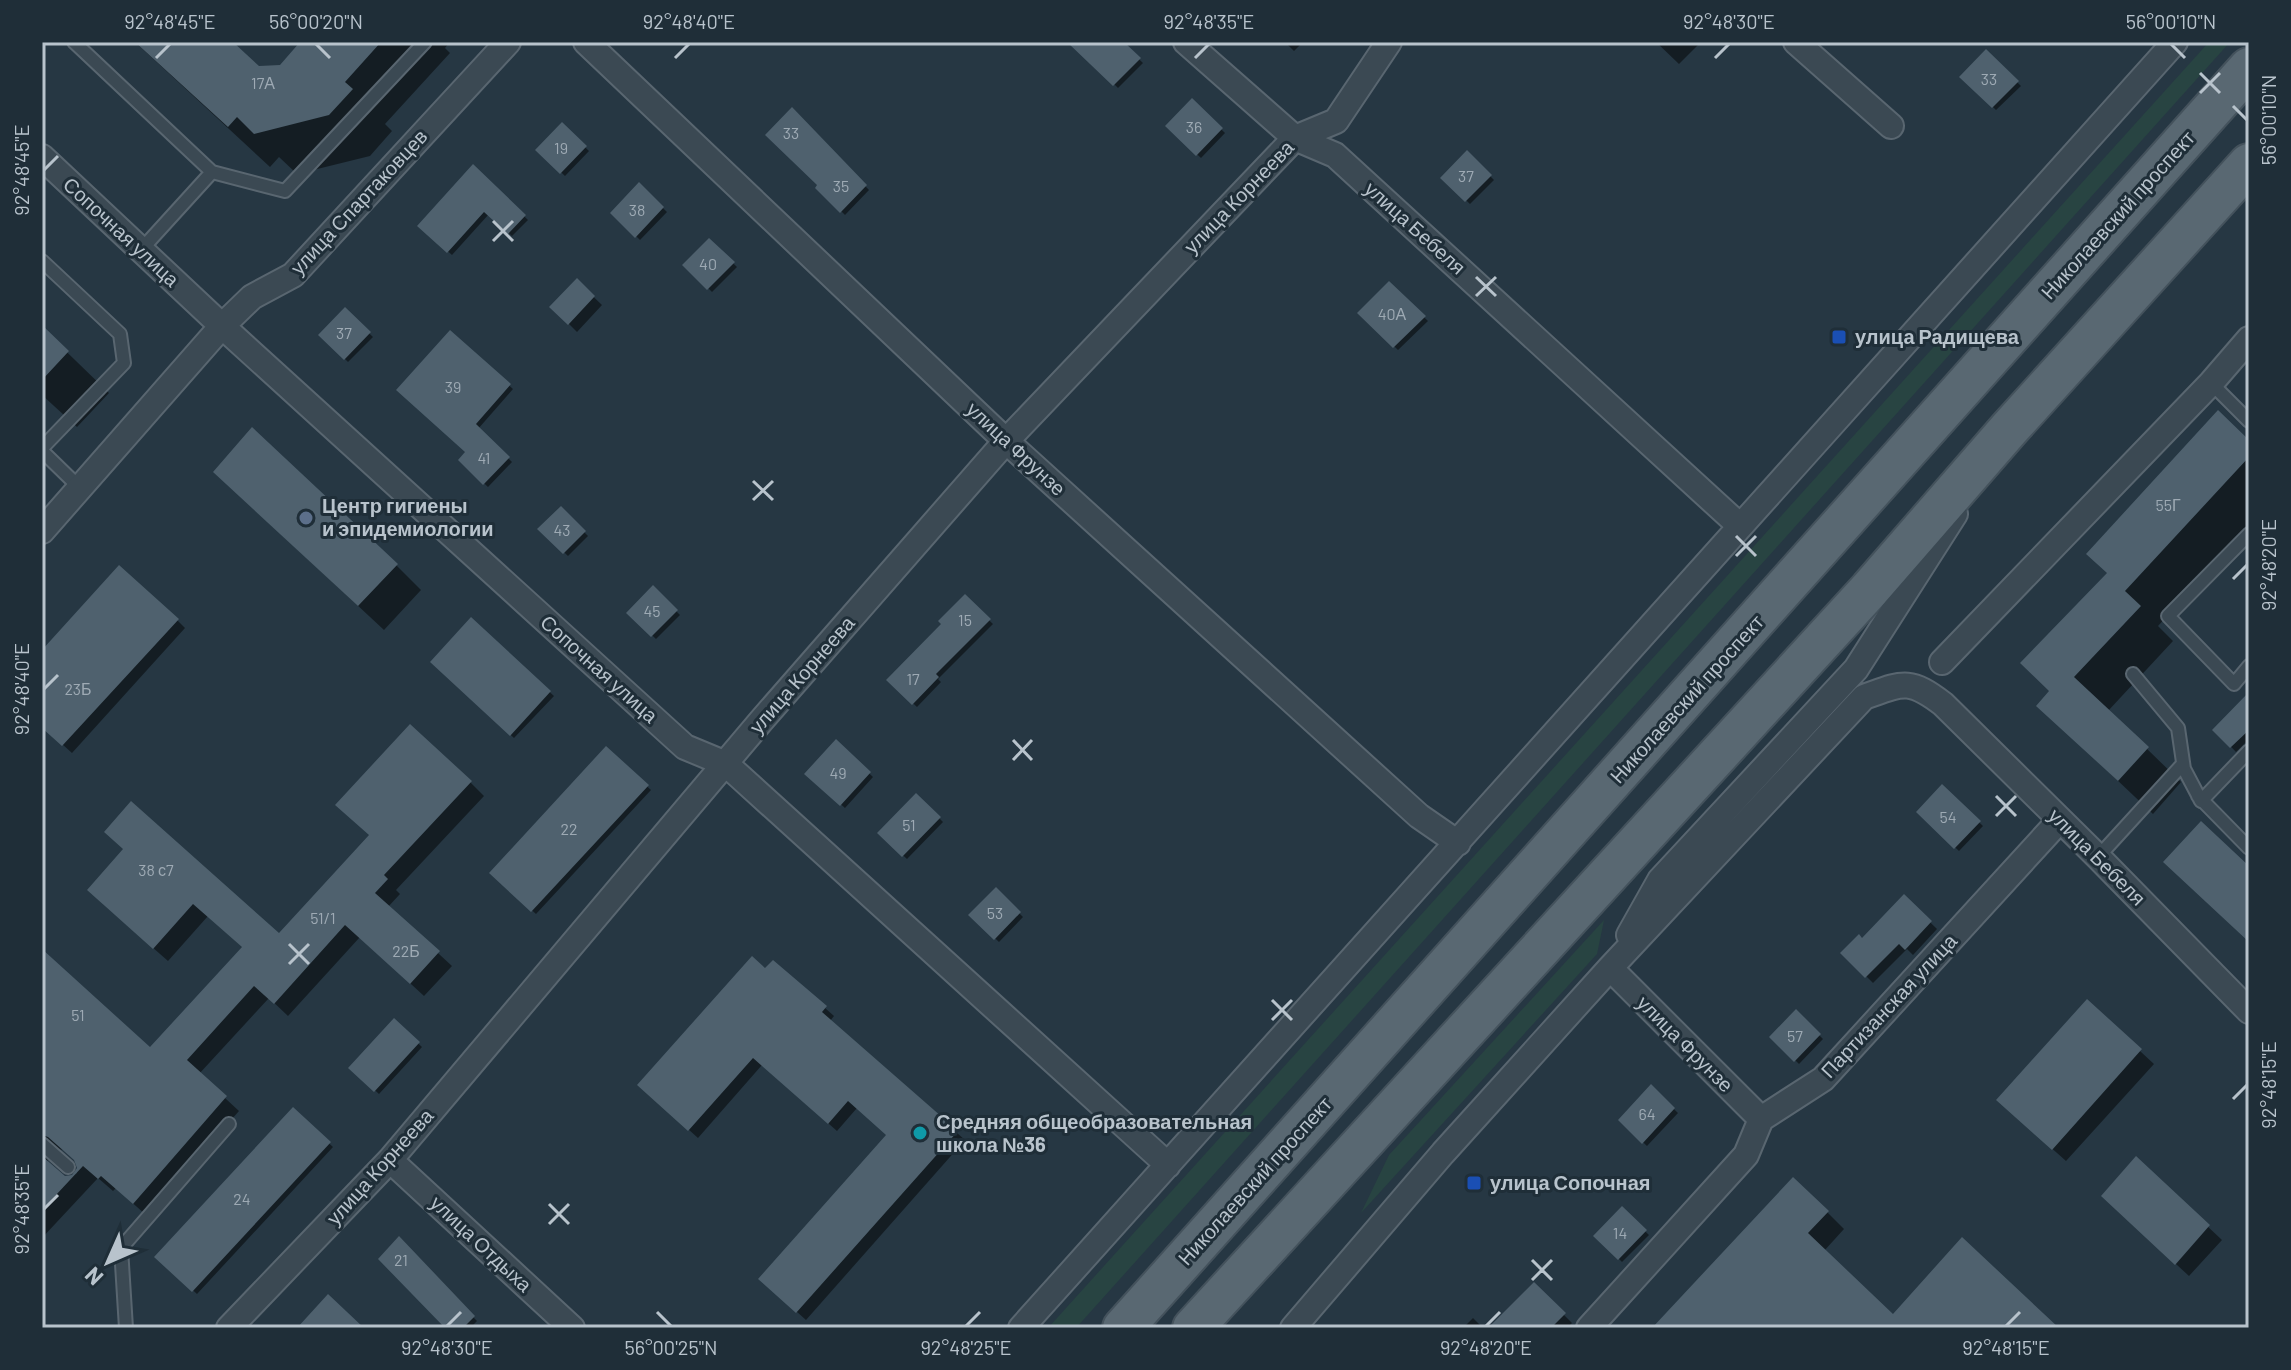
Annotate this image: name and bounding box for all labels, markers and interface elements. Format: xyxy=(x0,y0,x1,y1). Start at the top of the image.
text: 92°48'45"E xyxy=(124,9,216,33)
text: 56°00'20"N xyxy=(269,9,363,33)
text: 92°48'40"E xyxy=(643,9,735,33)
text: 92°48'35"E xyxy=(1164,9,1254,33)
text: 92°48'30"E xyxy=(1683,9,1775,33)
text: 56°00'10"N xyxy=(2126,9,2216,33)
house number: 33 xyxy=(1981,69,1997,88)
house number: 17А xyxy=(251,73,275,92)
text: 56°00'10"N xyxy=(2256,75,2280,165)
house number: 36 xyxy=(1186,117,1202,136)
house number: 33 xyxy=(783,123,799,142)
text: 92°48'45"E xyxy=(9,124,33,216)
street label: улица Спартаковцев xyxy=(285,124,432,279)
street label: Николаевский проспект xyxy=(2035,125,2199,303)
street label: улица Корнеева xyxy=(1178,134,1299,258)
house number: 19 xyxy=(554,138,568,157)
house number: 37 xyxy=(1458,166,1474,185)
street label: Сопочная улица xyxy=(59,172,185,292)
house number: 35 xyxy=(833,176,849,195)
street label: улица Бебеля xyxy=(1360,176,1471,279)
house number: 38 xyxy=(629,200,645,219)
house number: 40 xyxy=(699,254,717,273)
house number: 40А xyxy=(1378,304,1407,323)
house number: 37 xyxy=(336,323,352,342)
place label: улица Радищева xyxy=(1855,324,2020,348)
marker: улица Радищева xyxy=(1830,328,1848,346)
house number: 39 xyxy=(445,377,461,396)
street label: улица Фрунзе xyxy=(962,396,1071,500)
house number: 41 xyxy=(478,448,490,467)
place label: Центр гигиены и эпидемиологии xyxy=(322,493,494,540)
house number: 55Г xyxy=(2155,495,2181,514)
marker: Центр гигиены и эпидемиологии xyxy=(297,509,315,527)
text: 92°48'20"E xyxy=(2256,519,2280,611)
house number: 43 xyxy=(553,520,571,539)
house number: 45 xyxy=(643,601,661,620)
street label: Сопочная улица xyxy=(536,609,664,728)
street label: Николаевский проспект xyxy=(1604,609,1768,787)
street label: улица Корнеева xyxy=(744,610,859,738)
house number: 15 xyxy=(958,610,972,629)
text: 92°48'40"E xyxy=(9,643,33,735)
house number: 17 xyxy=(906,669,920,688)
house number: 23Б xyxy=(64,679,92,698)
house number: 49 xyxy=(829,763,847,782)
street label: улица Бебеля xyxy=(2044,803,2151,910)
house number: 54 xyxy=(1939,807,1957,826)
house number: 51 xyxy=(902,815,916,834)
house number: 22 xyxy=(560,819,578,838)
house number: 38 с7 xyxy=(138,860,174,879)
house number: 53 xyxy=(987,903,1003,922)
house number: 51/1 xyxy=(310,908,336,927)
street label: Партизанская улица xyxy=(1815,928,1962,1082)
house number: 22Б xyxy=(392,941,420,960)
street label: улица Фрунзе xyxy=(1633,990,1739,1096)
house number: 51 xyxy=(71,1005,85,1024)
house number: 57 xyxy=(1787,1026,1803,1045)
text: 92°48'15"E xyxy=(2256,1041,2280,1129)
street label: Николаевский проспект xyxy=(1172,1091,1336,1269)
street label: улица Корнеева xyxy=(321,1103,438,1229)
house number: 64 xyxy=(1638,1104,1656,1123)
place label: Средняя общеобразовательная школа №36 xyxy=(936,1109,1252,1156)
marker: Средняя общеобразовательная школа №36 xyxy=(911,1124,929,1142)
text: 92°48'35"E xyxy=(9,1164,33,1254)
place label: улица Сопочная xyxy=(1490,1170,1650,1194)
marker: улица Сопочная xyxy=(1465,1174,1483,1192)
house number: 24 xyxy=(233,1189,251,1208)
street label: улица Отдыха xyxy=(426,1190,538,1297)
north arrow xyxy=(68,1222,148,1302)
house number: 14 xyxy=(1613,1223,1627,1242)
house number: 21 xyxy=(394,1250,408,1269)
text: N xyxy=(79,1262,108,1291)
text: 92°48'30"E xyxy=(401,1335,493,1359)
text: 56°00'25"N xyxy=(624,1335,718,1359)
text: 92°48'25"E xyxy=(920,1335,1012,1359)
text: 92°48'20"E xyxy=(1440,1335,1532,1359)
text: 92°48'15"E xyxy=(1962,1335,2050,1359)

